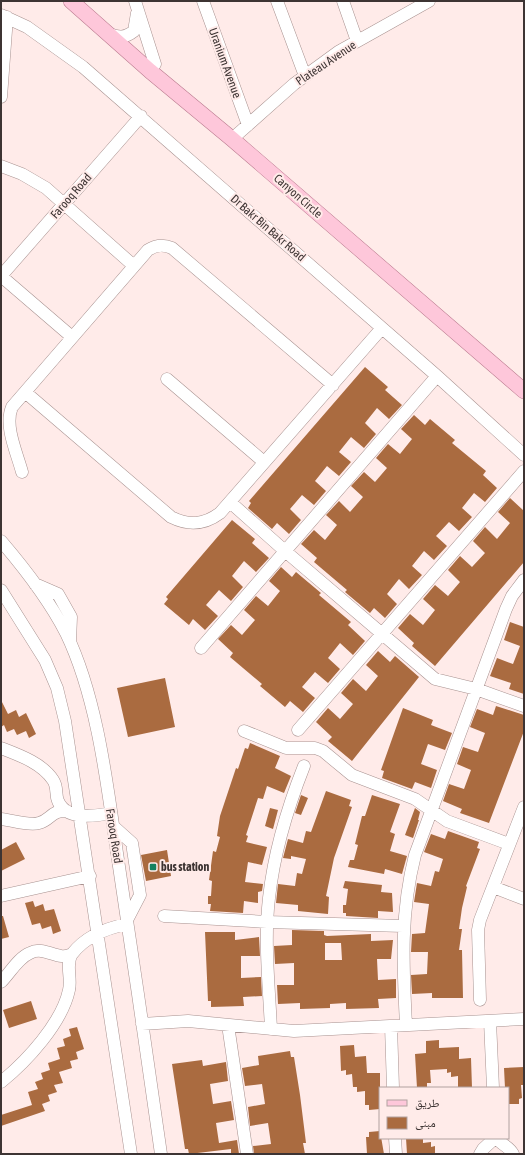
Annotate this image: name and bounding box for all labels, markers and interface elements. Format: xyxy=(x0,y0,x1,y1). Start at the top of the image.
street label: Uranium Avenue xyxy=(206,26,244,100)
street label: Plateau Avenue xyxy=(293,38,359,88)
street label: Farooq Road xyxy=(48,171,94,221)
street label: Canyon Circle xyxy=(271,171,325,221)
street label: Dr Bakr Bin Bakr Road xyxy=(228,192,308,264)
street label: Farooq Road xyxy=(103,808,125,864)
place label: bus station xyxy=(161,860,209,874)
marker: bus station xyxy=(148,862,158,872)
legend xyxy=(379,1087,509,1139)
text: طريق xyxy=(415,1096,440,1110)
text: مبنى xyxy=(415,1116,436,1130)

